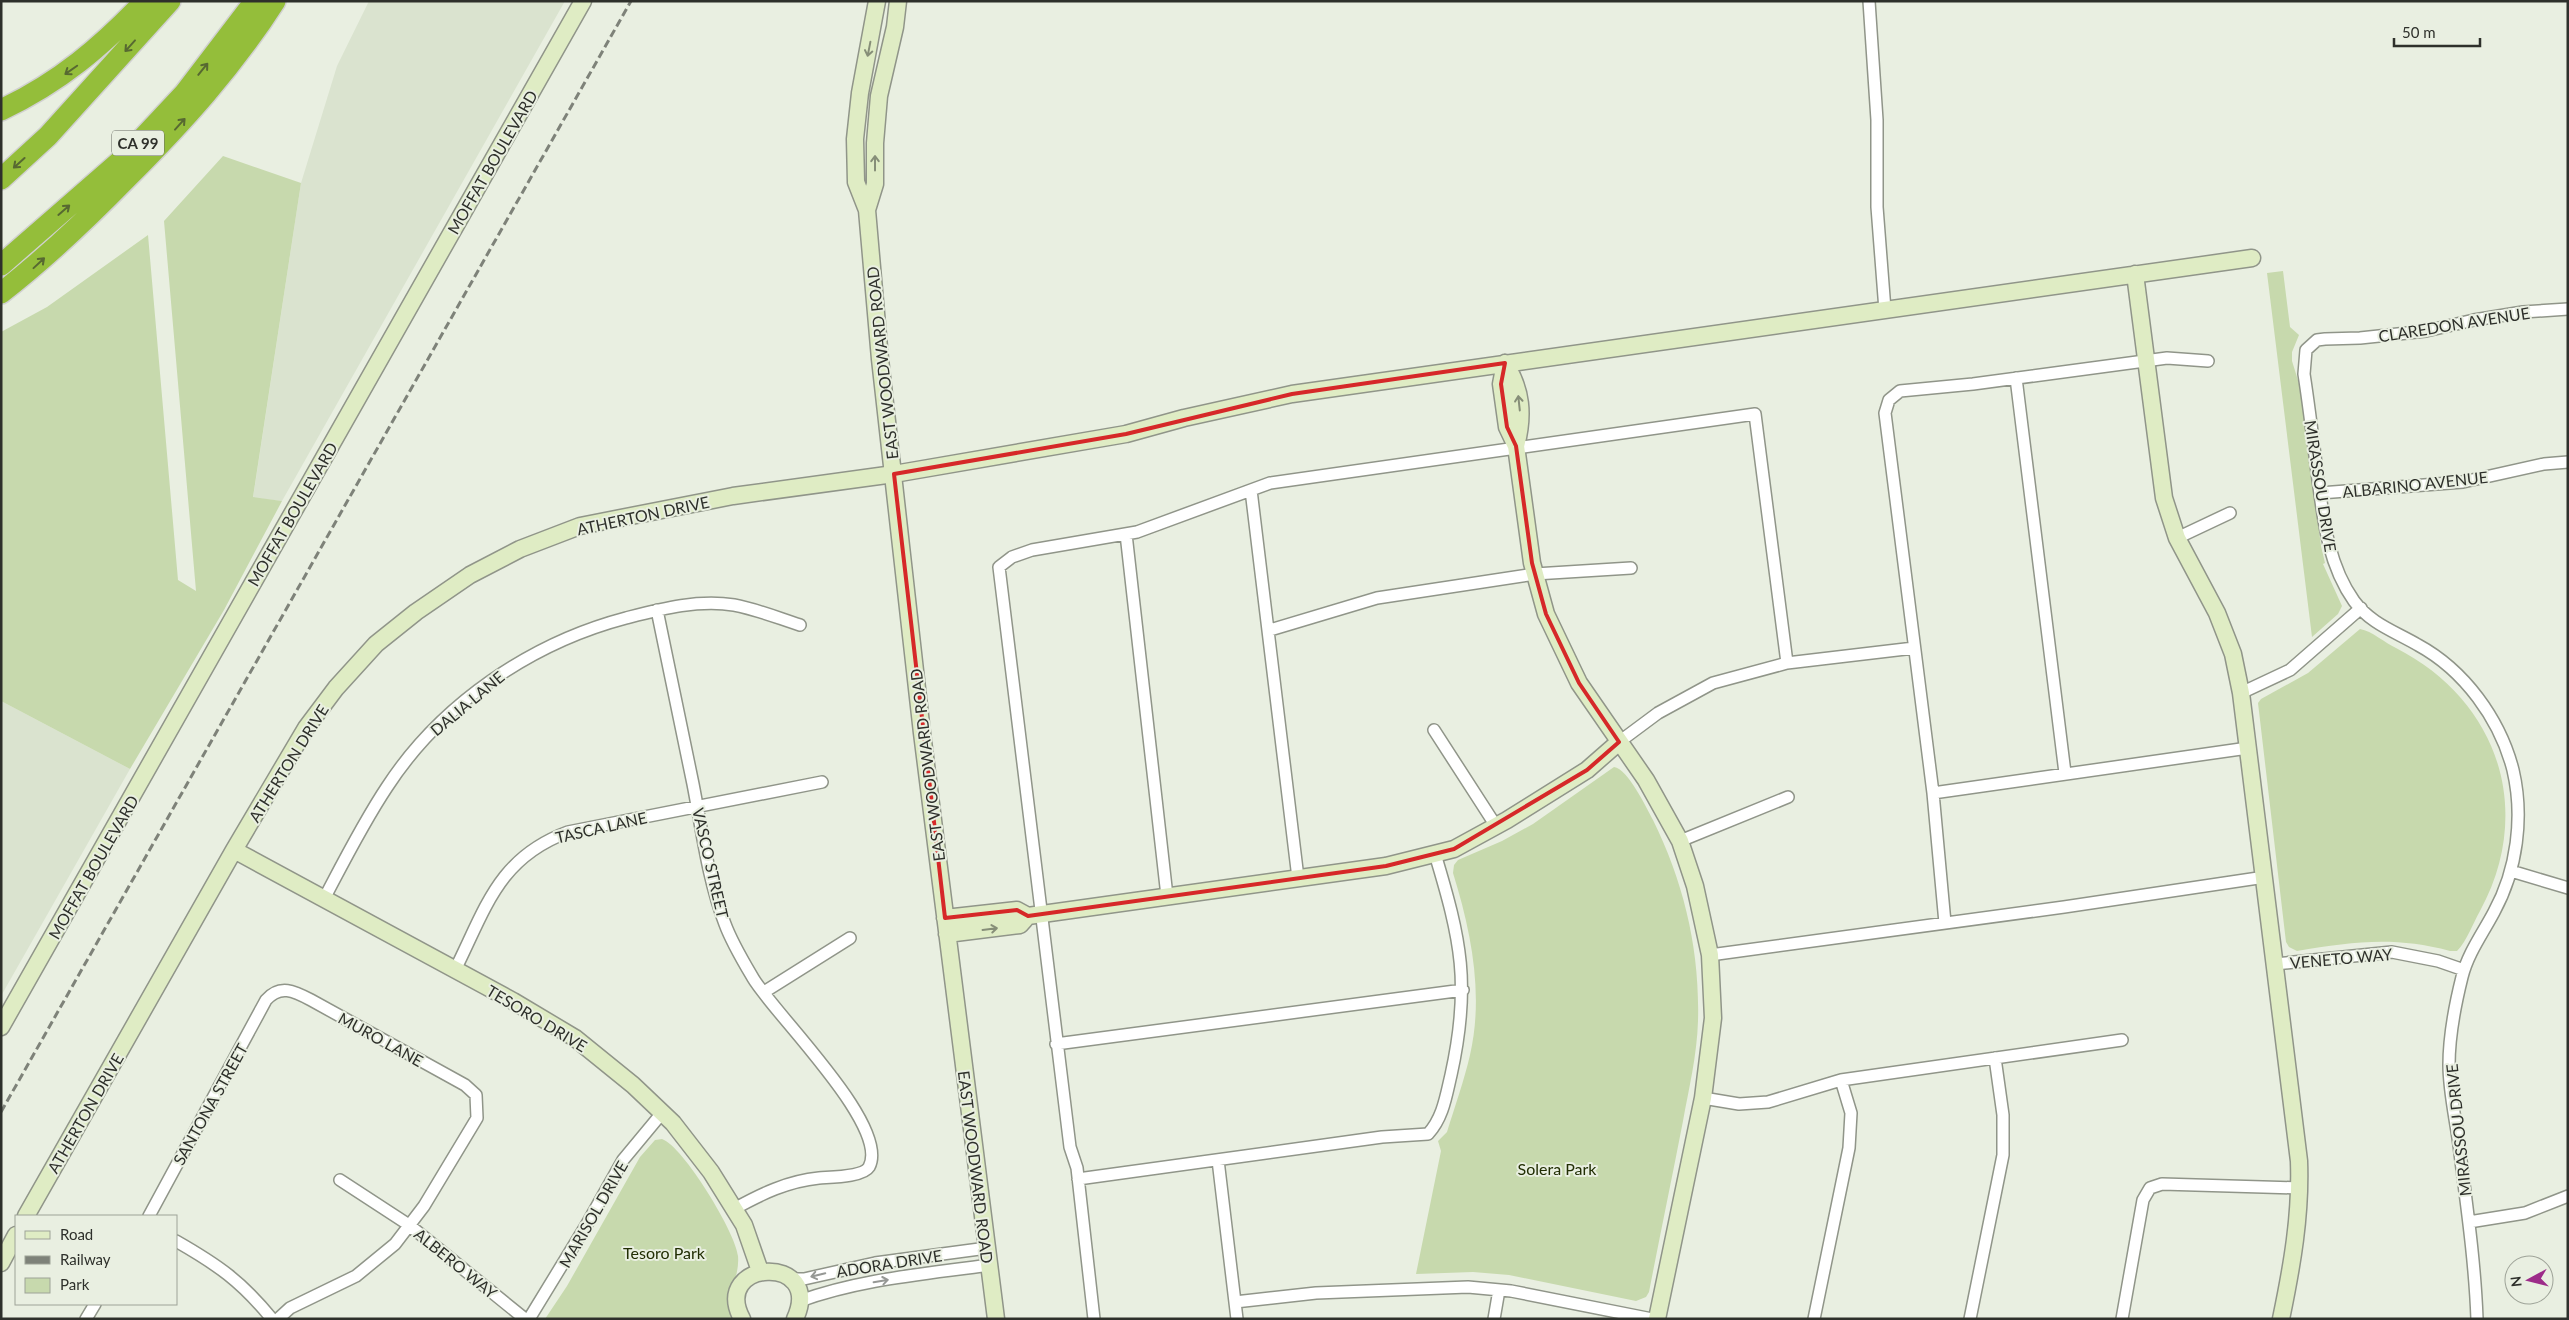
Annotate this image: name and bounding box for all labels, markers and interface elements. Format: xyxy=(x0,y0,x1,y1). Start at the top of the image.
scale bar xyxy=(2394,15,2480,47)
text: 50 m xyxy=(2402,23,2436,41)
one-way arrow xyxy=(124,39,136,52)
one-way arrow xyxy=(863,41,873,57)
one-way arrow xyxy=(197,63,208,76)
one-way arrow xyxy=(65,64,78,75)
street label: MOFFAT BOULEVARD xyxy=(443,87,541,237)
one-way arrow xyxy=(174,118,186,131)
road number: CA 99 xyxy=(112,130,164,156)
one-way arrow xyxy=(870,155,880,172)
one-way arrow xyxy=(12,157,25,169)
one-way arrow xyxy=(58,204,71,215)
one-way arrow xyxy=(33,257,46,268)
street label: EAST WOODWARD ROAD xyxy=(862,266,902,460)
street label: CLAREDON AVENUE xyxy=(2377,303,2531,345)
one-way arrow xyxy=(1514,395,1524,411)
street label: MIRASSOU DRIVE xyxy=(2301,419,2341,553)
street label: MOFFAT BOULEVARD xyxy=(243,439,341,589)
street label: ALBARINO AVENUE xyxy=(2341,467,2489,501)
street label: ATHERTON DRIVE xyxy=(575,492,711,538)
street label: DALIA LANE xyxy=(426,667,508,739)
street label: EAST WOODWARD ROAD xyxy=(906,668,948,862)
street label: ATHERTON DRIVE xyxy=(244,701,332,825)
street label: MOFFAT BOULEVARD xyxy=(44,792,142,942)
street label: VASCO STREET xyxy=(689,806,733,921)
street label: TASCA LANE xyxy=(553,807,649,847)
one-way arrow xyxy=(981,924,997,934)
street label: VENETO WAY xyxy=(2289,944,2393,972)
street label: TESORO DRIVE xyxy=(483,981,591,1055)
street label: MURO LANE xyxy=(335,1008,427,1070)
street label: SANTONA STREET xyxy=(169,1039,252,1168)
street label: ATHERTON DRIVE xyxy=(43,1050,127,1176)
street label: MIRASSOU DRIVE xyxy=(2442,1063,2474,1197)
street label: EAST WOODWARD ROAD xyxy=(955,1070,997,1264)
street label: MARISOL DRIVE xyxy=(555,1157,631,1271)
park label: Solera Park xyxy=(1518,1159,1597,1178)
legend xyxy=(15,1215,178,1305)
street label: ALBERO WAY xyxy=(411,1224,501,1302)
text: Road xyxy=(60,1225,93,1243)
park label: Tesoro Park xyxy=(623,1243,706,1262)
street label: ADORA DRIVE xyxy=(835,1245,943,1281)
text: Railway xyxy=(60,1250,111,1268)
north arrow xyxy=(2504,1255,2554,1305)
one-way arrow xyxy=(810,1271,826,1280)
text: Park xyxy=(60,1275,90,1293)
one-way arrow xyxy=(873,1275,889,1285)
text: N xyxy=(2507,1275,2525,1288)

